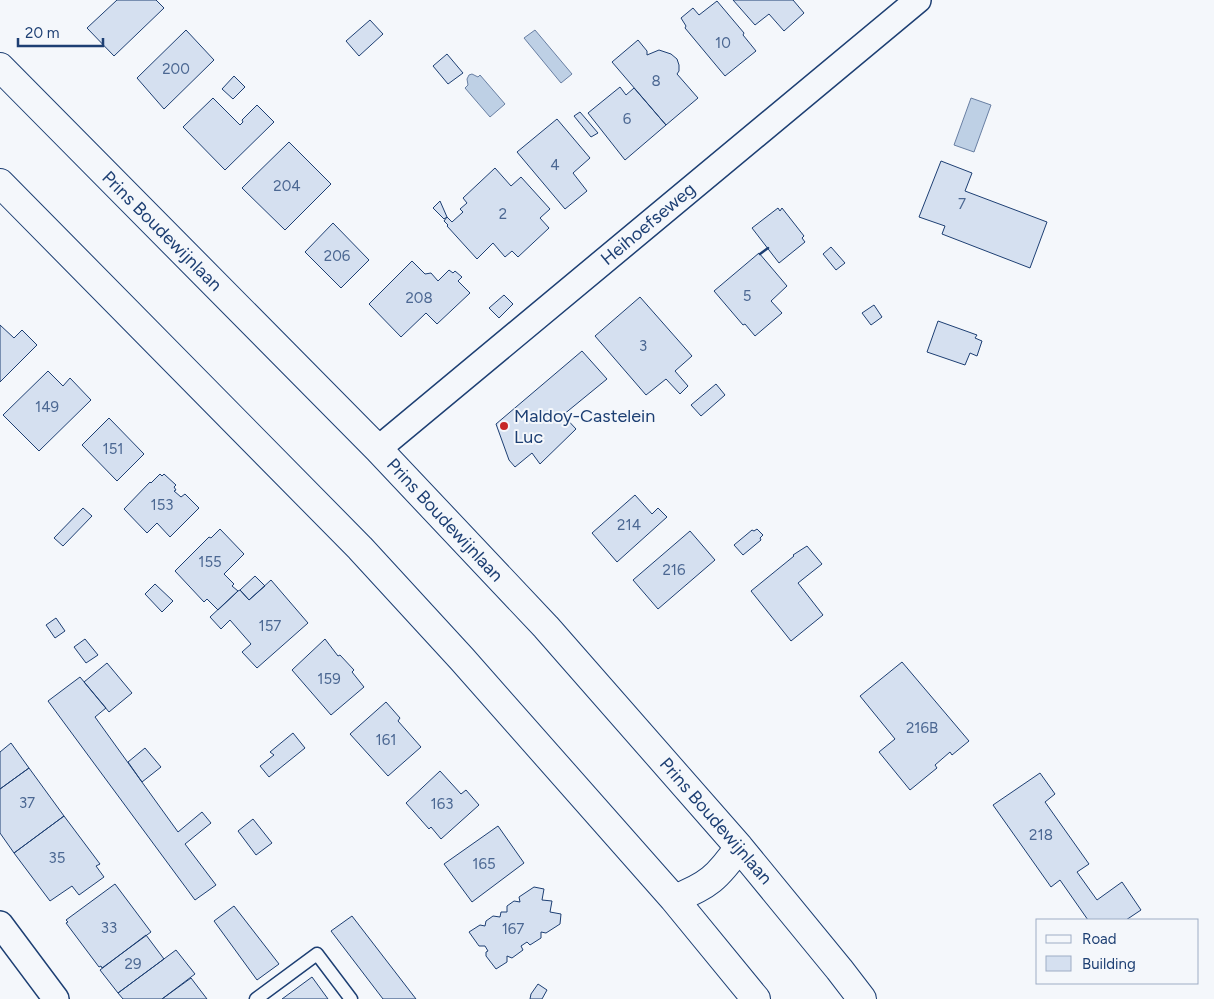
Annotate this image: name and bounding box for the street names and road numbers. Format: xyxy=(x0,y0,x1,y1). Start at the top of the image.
street label: Prins Boudewijnlaan xyxy=(97,166,227,296)
street label: Heihoefseweg xyxy=(596,178,700,270)
street label: Prins Boudewijnlaan xyxy=(382,454,508,586)
street label: Prins Boudewijnlaan xyxy=(655,753,777,889)

